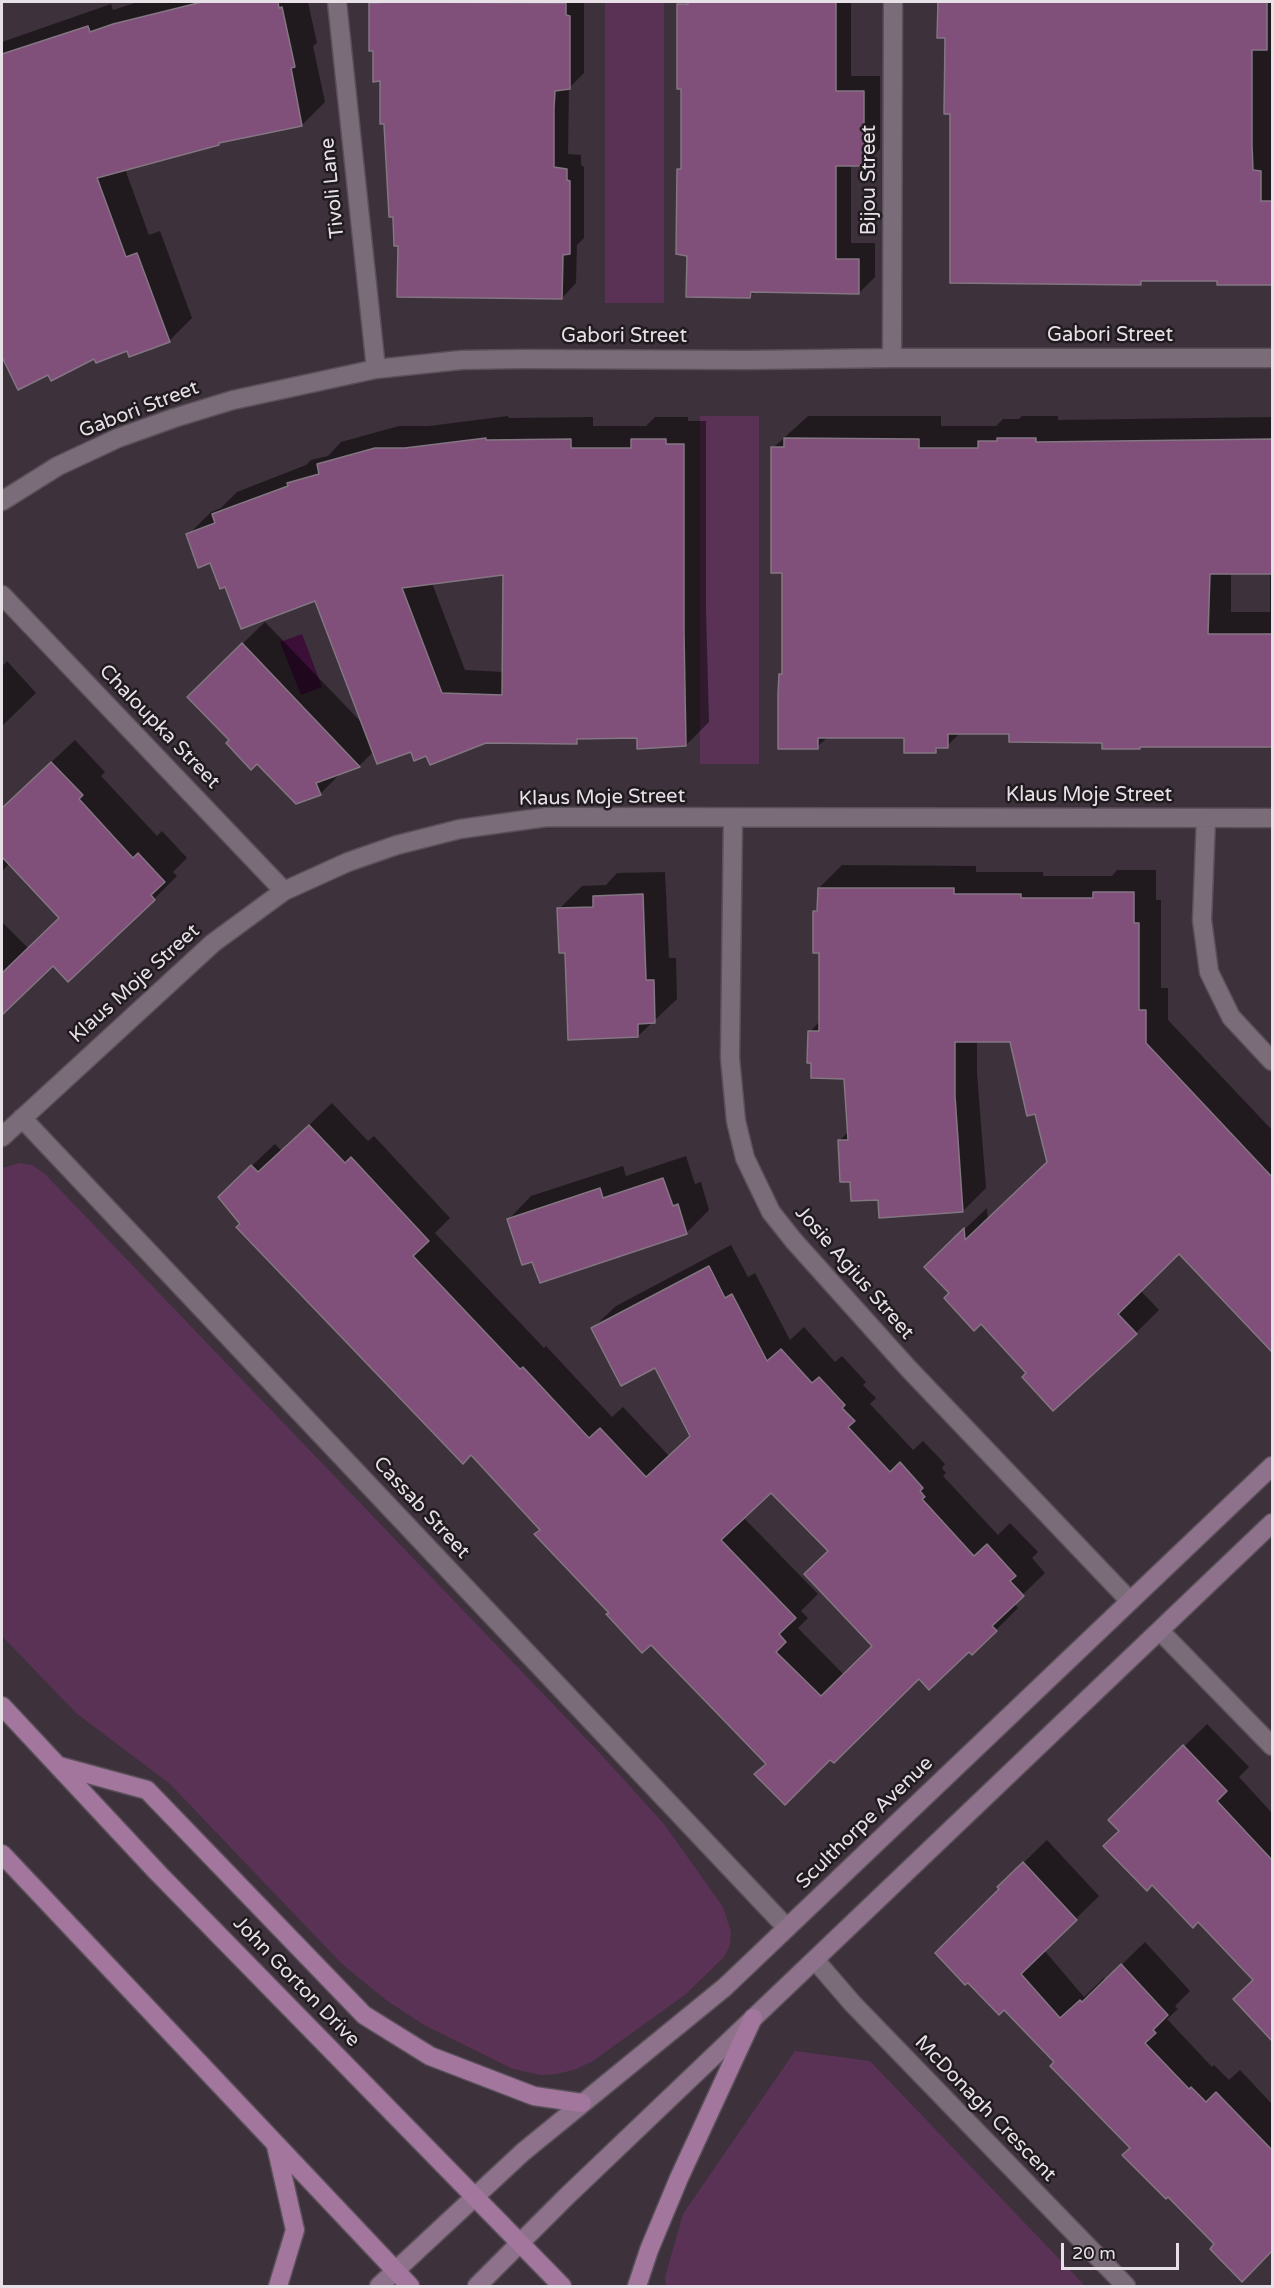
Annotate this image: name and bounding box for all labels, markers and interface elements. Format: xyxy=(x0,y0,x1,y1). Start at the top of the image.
street label: Bijou Street xyxy=(858,125,882,235)
street label: Tivoli Lane xyxy=(316,137,350,239)
street label: Gabori Street xyxy=(1047,324,1173,348)
street label: Gabori Street xyxy=(561,325,687,349)
street label: Gabori Street xyxy=(76,376,202,444)
street label: Chaloupka Street xyxy=(94,660,224,794)
street label: Klaus Moje Street xyxy=(1006,784,1172,808)
street label: Klaus Moje Street xyxy=(519,785,685,811)
street label: Klaus Moje Street xyxy=(65,919,205,1049)
street label: Josie Agius Street xyxy=(790,1201,918,1345)
street label: Cassab Street xyxy=(368,1452,474,1564)
street label: Sculthorpe Avenue xyxy=(792,1752,938,1894)
street label: John Gorton Drive xyxy=(228,1912,364,2052)
street label: McDonagh Crescent xyxy=(909,2031,1061,2187)
scale bar xyxy=(1064,2231,1182,2269)
text: 20 m xyxy=(1072,2242,1116,2264)

